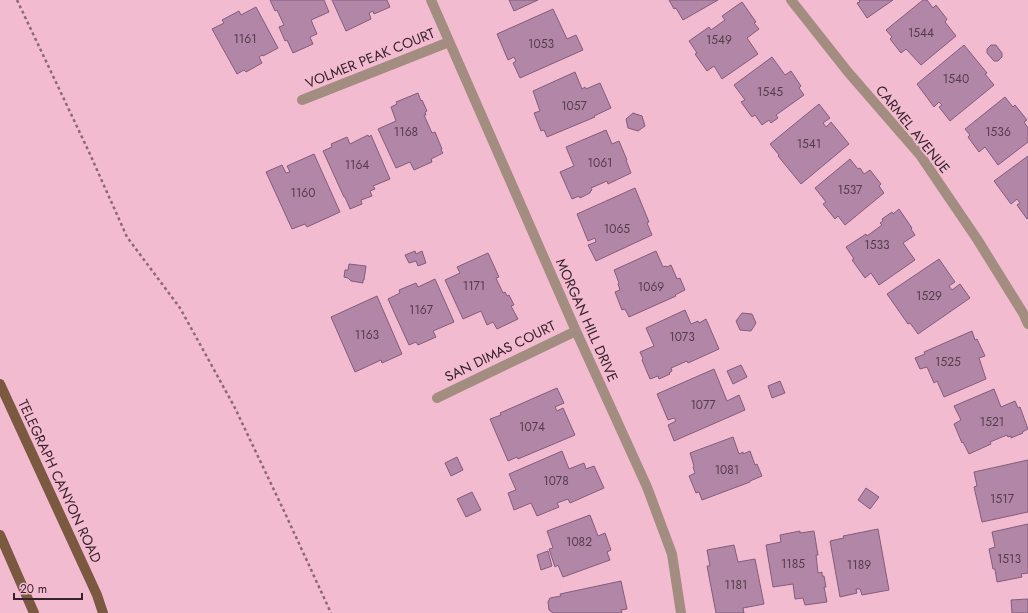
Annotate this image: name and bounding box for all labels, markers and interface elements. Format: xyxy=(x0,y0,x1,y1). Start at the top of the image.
street label: VOLMER PEAK COURT xyxy=(302,23,438,93)
house number: 1544 xyxy=(908,24,934,42)
house number: 1161 xyxy=(233,30,257,48)
house number: 1549 xyxy=(706,31,732,49)
house number: 1053 xyxy=(528,35,554,53)
house number: 1540 xyxy=(943,70,969,88)
street label: CARMEL AVENUE xyxy=(871,81,955,177)
house number: 1545 xyxy=(757,83,783,101)
house number: 1057 xyxy=(561,97,588,115)
house number: 1168 xyxy=(394,123,418,141)
house number: 1536 xyxy=(985,123,1011,141)
house number: 1541 xyxy=(797,135,821,153)
house number: 1061 xyxy=(588,154,612,172)
house number: 1164 xyxy=(345,156,369,174)
house number: 1537 xyxy=(838,181,863,199)
house number: 1160 xyxy=(291,184,315,202)
house number: 1065 xyxy=(604,220,630,238)
house number: 1533 xyxy=(864,236,890,254)
street label: MORGAN HILL DRIVE xyxy=(551,255,623,385)
house number: 1171 xyxy=(463,277,485,295)
house number: 1069 xyxy=(638,278,664,296)
house number: 1529 xyxy=(916,287,942,305)
house number: 1167 xyxy=(409,301,434,319)
street label: SAN DIMAS COURT xyxy=(441,315,559,387)
house number: 1163 xyxy=(355,326,380,344)
house number: 1073 xyxy=(669,328,695,346)
house number: 1525 xyxy=(935,353,961,371)
street label: TELEGRAPH CANYON ROAD xyxy=(13,396,107,566)
house number: 1077 xyxy=(690,396,716,414)
house number: 1521 xyxy=(980,413,1004,431)
house number: 1074 xyxy=(519,418,545,436)
house number: 1081 xyxy=(715,461,739,479)
house number: 1078 xyxy=(543,472,569,490)
house number: 1517 xyxy=(990,490,1015,508)
house number: 1082 xyxy=(566,533,592,551)
house number: 1513 xyxy=(997,550,1022,568)
house number: 1185 xyxy=(781,555,805,573)
house number: 1189 xyxy=(847,556,871,574)
scale bar xyxy=(14,575,82,601)
house number: 1181 xyxy=(725,576,747,594)
text: 20 m xyxy=(20,580,47,598)

